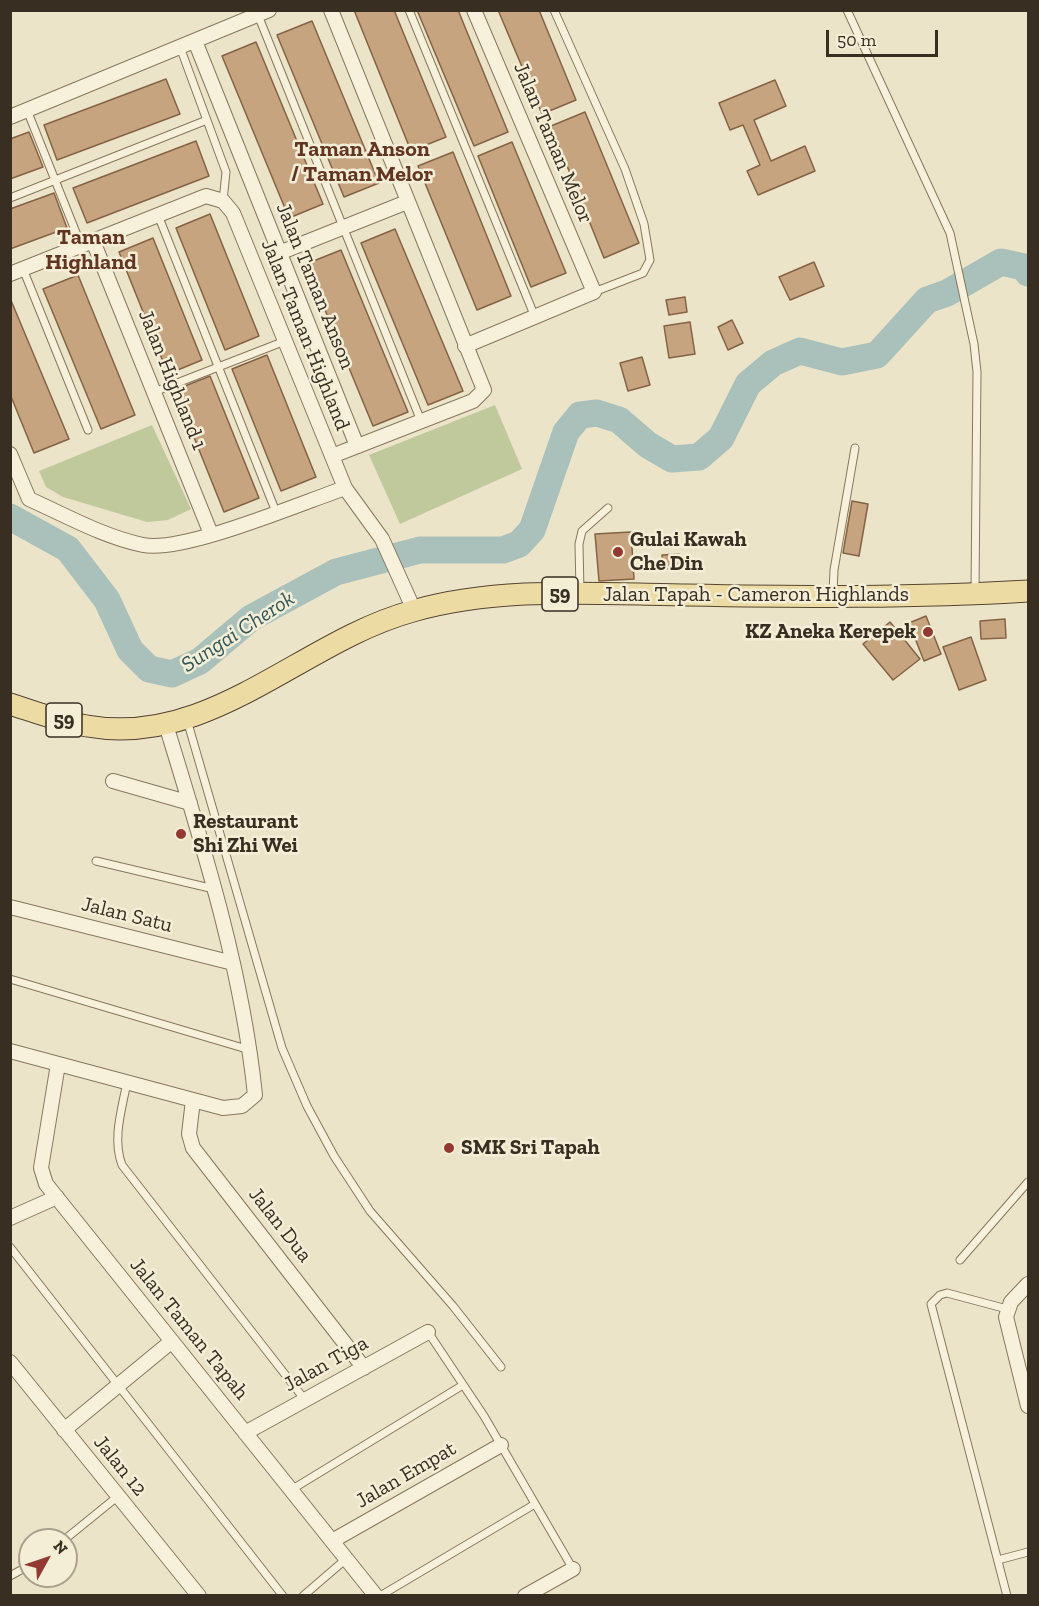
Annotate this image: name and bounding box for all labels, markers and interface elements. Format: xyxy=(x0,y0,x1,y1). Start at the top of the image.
scale bar xyxy=(829,18,942,56)
text: 50 m xyxy=(837,29,876,51)
street label: Jalan Taman Melor xyxy=(508,59,598,227)
district label: Taman Anson / Taman Melor xyxy=(291,137,433,188)
street label: Jalan Taman Anson xyxy=(270,199,360,373)
district label: Taman Highland xyxy=(45,225,137,276)
street label: Jalan Taman Highland xyxy=(255,236,355,434)
street label: Jalan Highland 1 xyxy=(132,306,212,454)
place label: Gulai Kawah Che Din xyxy=(630,527,747,577)
marker: Gulai Kawah Che Din xyxy=(611,545,625,559)
road number: 59 xyxy=(542,577,578,611)
street label: Jalan Tapah - Cameron Highlands xyxy=(603,582,909,608)
water label: Sungai Cherok xyxy=(176,586,300,678)
place label: KZ Aneka Kerepek xyxy=(745,619,916,645)
marker: KZ Aneka Kerepek xyxy=(921,625,935,639)
road number: 59 xyxy=(46,703,82,737)
place label: Restaurant Shi Zhi Wei xyxy=(193,809,298,859)
marker: Restaurant Shi Zhi Wei xyxy=(174,827,188,841)
street label: Jalan Satu xyxy=(79,892,175,938)
place label: SMK Sri Tapah xyxy=(461,1135,600,1161)
marker: SMK Sri Tapah xyxy=(442,1141,456,1155)
street label: Jalan Dua xyxy=(243,1182,317,1268)
street label: Jalan Taman Tapah xyxy=(124,1253,254,1405)
street label: Jalan Tiga xyxy=(280,1331,372,1397)
street label: Jalan 12 xyxy=(88,1431,152,1501)
street label: Jalan Empat xyxy=(351,1436,461,1514)
north arrow xyxy=(18,1528,78,1588)
text: N xyxy=(49,1537,72,1558)

